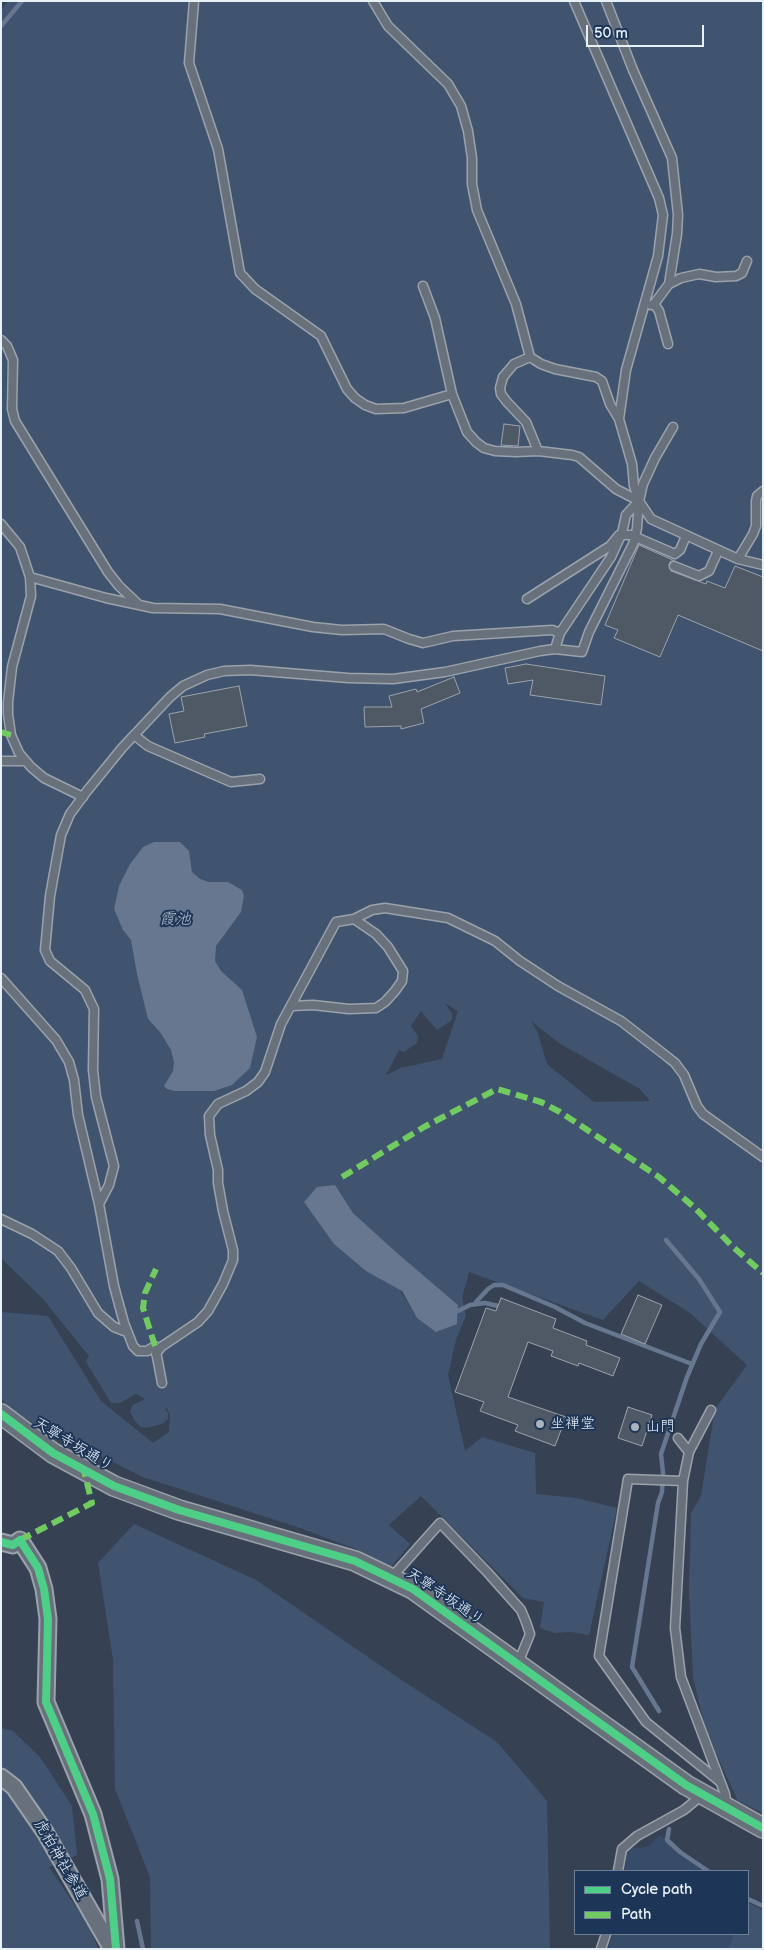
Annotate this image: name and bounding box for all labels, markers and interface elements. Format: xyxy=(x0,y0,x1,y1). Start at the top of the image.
scale bar xyxy=(589,15,706,47)
text: 50 m xyxy=(594,24,628,43)
water label: 霞池 xyxy=(159,910,191,930)
street label: 天寧寺坂通り xyxy=(30,1414,116,1476)
place label: 坐禅堂 xyxy=(550,1415,595,1433)
marker: 坐禅堂 xyxy=(534,1418,546,1430)
place label: 山門 xyxy=(645,1418,675,1436)
marker: 山門 xyxy=(629,1421,641,1433)
street label: 天寧寺坂通り xyxy=(403,1564,487,1630)
street label: 虎柏神社参道 xyxy=(30,1817,90,1903)
legend xyxy=(574,1870,749,1935)
text: Cycle path xyxy=(621,1880,692,1899)
text: Path xyxy=(621,1905,651,1924)

